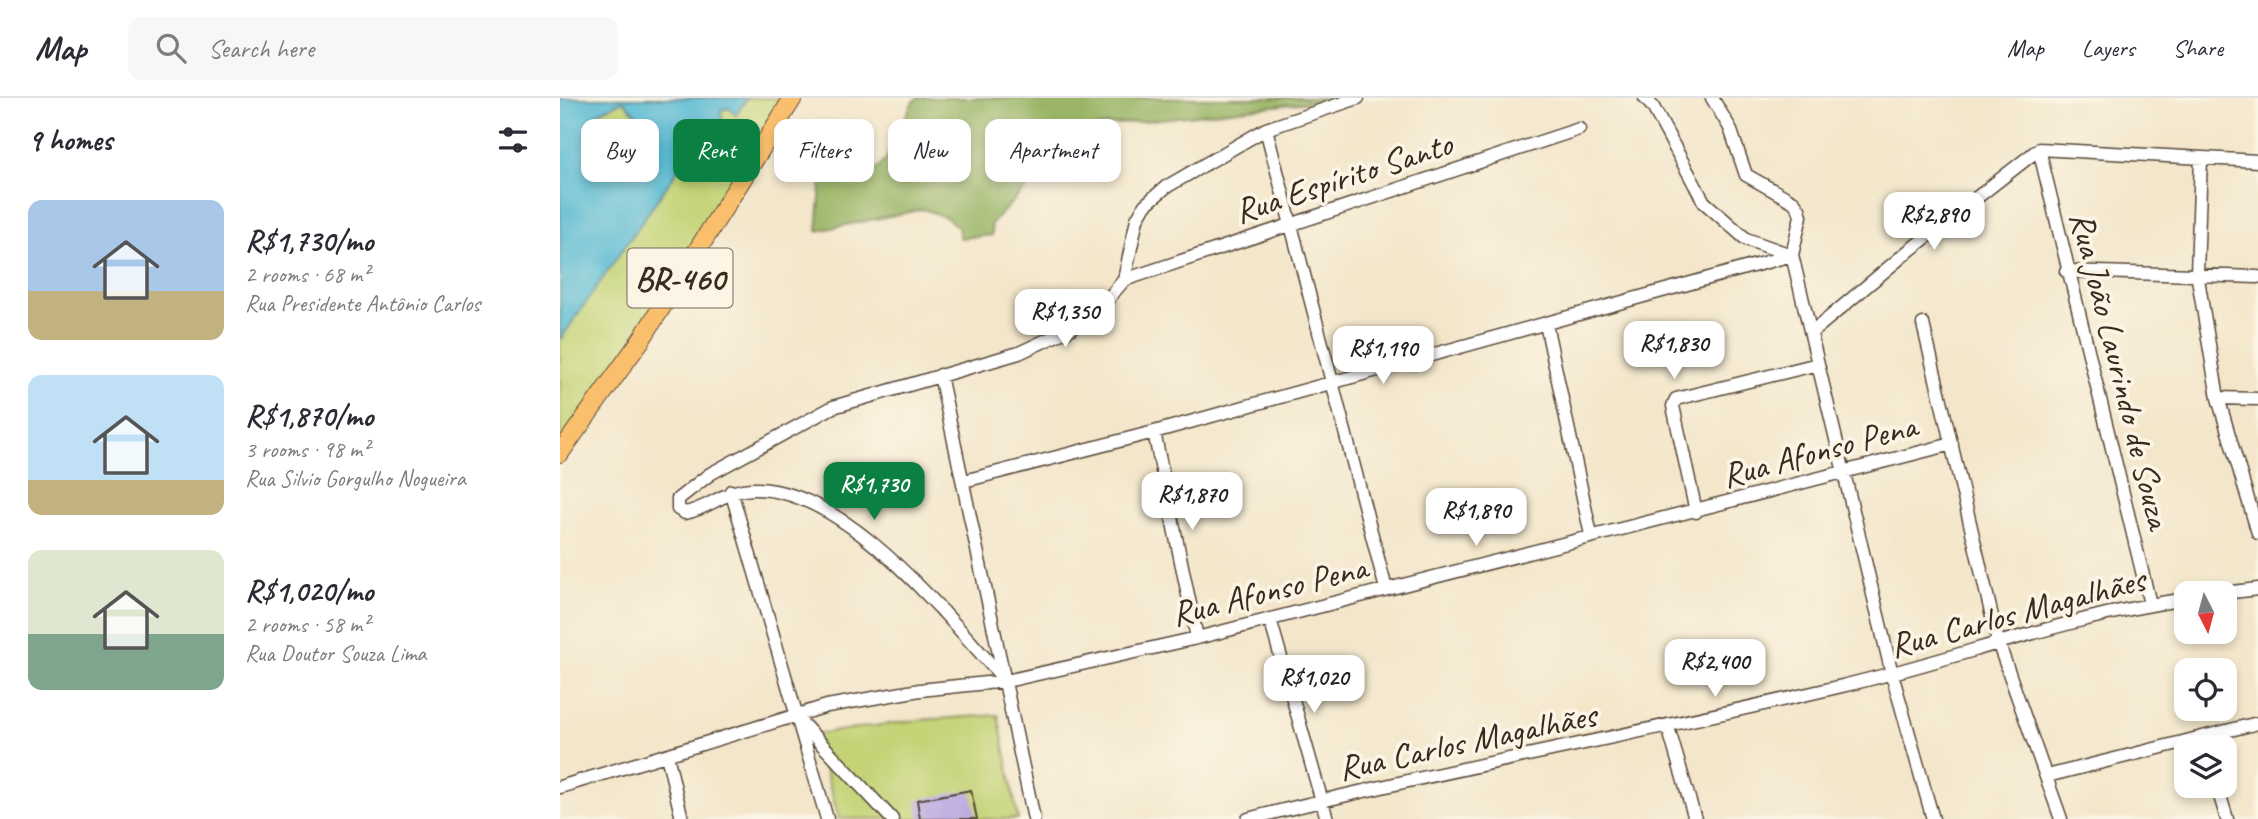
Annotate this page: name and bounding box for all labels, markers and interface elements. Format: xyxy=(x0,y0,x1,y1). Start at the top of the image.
search box xyxy=(128,17,618,80)
text: Map xyxy=(35,27,86,69)
icon: search xyxy=(152,29,190,67)
text: Search here xyxy=(208,32,314,65)
text: Map xyxy=(2007,33,2044,63)
text: Layers xyxy=(2082,33,2135,63)
text: Share xyxy=(2173,33,2223,63)
chip: Buy xyxy=(581,119,659,182)
chip: Rent xyxy=(673,119,760,182)
chip: Filters xyxy=(774,119,874,182)
chip: New xyxy=(888,119,971,182)
chip: Apartment xyxy=(985,119,1121,182)
text: 9 homes xyxy=(28,121,112,159)
icon: filters xyxy=(494,121,532,159)
street label: Rua Espírito Santo xyxy=(1229,121,1459,234)
pin: R$2,890 xyxy=(1869,192,1999,252)
text: R$2,890 xyxy=(1900,200,1968,229)
street label: Rua João Laurindo de Souza xyxy=(2059,207,2182,536)
text: R$1,730/mo xyxy=(245,222,373,260)
icon: home xyxy=(84,228,168,312)
road number: BR-460 xyxy=(628,248,732,308)
text: 2 rooms · 68 m² xyxy=(245,260,369,289)
text: Rua Presidente Antônio Carlos xyxy=(245,289,480,318)
pin: R$1,350 xyxy=(1000,289,1130,349)
text: R$1,350 xyxy=(1031,297,1099,326)
pin: R$1,830 xyxy=(1609,322,1739,381)
pin: R$1,190 xyxy=(1318,327,1448,386)
text: R$1,830 xyxy=(1640,329,1708,358)
text: R$1,190 xyxy=(1349,334,1417,363)
text: R$1,870/mo xyxy=(245,397,373,435)
street label: Rua Afonso Pena xyxy=(1717,402,1924,498)
icon: home xyxy=(84,403,168,487)
text: 3 rooms · 98 m² xyxy=(245,435,369,464)
pin: R$1,730 xyxy=(809,462,939,522)
text: Rua Silvio Gorgulho Nogueira xyxy=(245,464,466,493)
text: R$1,730 xyxy=(840,470,908,499)
pin: R$1,870 xyxy=(1127,472,1257,532)
text: R$1,870 xyxy=(1158,480,1226,509)
pin: R$1,890 xyxy=(1411,489,1541,548)
text: R$1,890 xyxy=(1442,496,1510,525)
street label: Rua Afonso Pena xyxy=(1167,544,1374,636)
street label: Rua Carlos Magalhães xyxy=(1885,556,2153,668)
text: R$1,020/mo xyxy=(245,572,373,610)
icon: home xyxy=(84,578,168,662)
north arrow xyxy=(2174,581,2236,644)
map controls xyxy=(2174,581,2237,798)
text: 2 rooms · 58 m² xyxy=(245,610,369,639)
text: Rua Doutor Souza Lima xyxy=(245,639,426,668)
pin: R$2,400 xyxy=(1650,640,1780,699)
text: R$2,400 xyxy=(1681,647,1749,676)
pin: R$1,020 xyxy=(1249,656,1379,715)
button: locate xyxy=(2174,658,2237,721)
text: R$1,020 xyxy=(1280,663,1348,692)
street label: Rua Carlos Magalhães xyxy=(1334,692,1603,791)
button: layers xyxy=(2174,735,2237,798)

